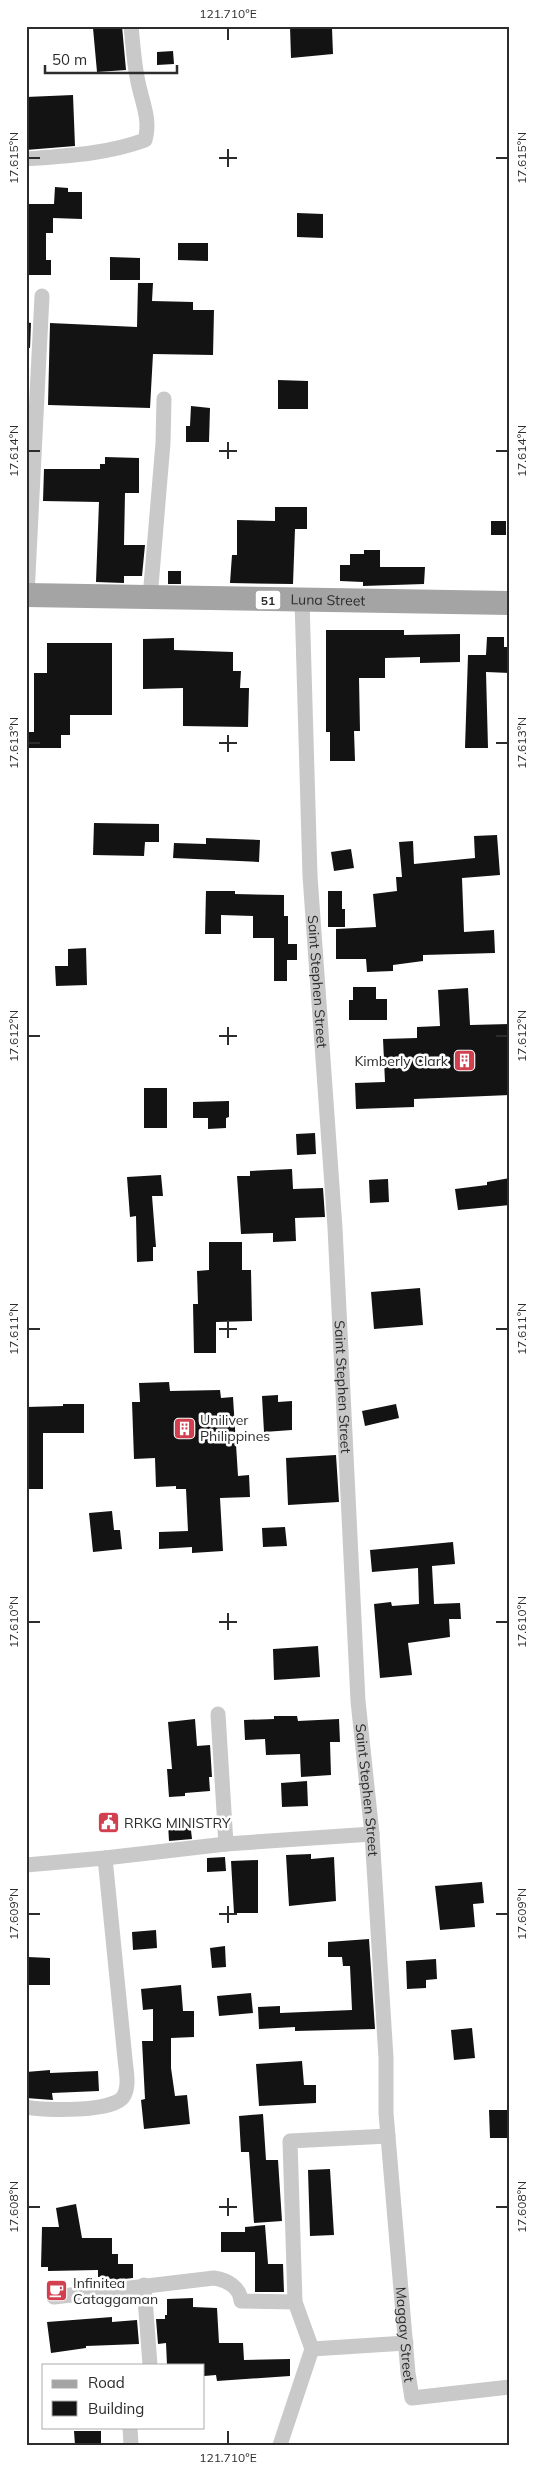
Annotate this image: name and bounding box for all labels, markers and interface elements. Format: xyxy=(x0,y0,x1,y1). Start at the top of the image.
text: 121.710°E xyxy=(199,6,257,21)
scale bar xyxy=(45,42,178,74)
text: 50 m xyxy=(52,50,87,69)
text: 17.615°N xyxy=(6,132,21,184)
text: 17.615°N xyxy=(514,132,529,184)
text: 17.614°N xyxy=(6,425,21,477)
text: 17.614°N xyxy=(514,425,529,477)
road number: 51 xyxy=(256,590,280,610)
street label: Luna Street xyxy=(291,590,366,610)
text: 17.613°N xyxy=(6,717,21,769)
text: 17.613°N xyxy=(514,717,529,769)
street label: Saint Stephen Street xyxy=(304,914,331,1049)
text: 17.612°N xyxy=(6,1010,21,1062)
text: 17.612°N xyxy=(514,1010,529,1062)
building icon: Kimberly Clark xyxy=(452,1049,476,1073)
place label: Kimberly Clark xyxy=(354,1052,449,1070)
text: 17.611°N xyxy=(6,1303,21,1355)
text: 17.611°N xyxy=(514,1303,529,1355)
street label: Saint Stephen Street xyxy=(330,1320,355,1454)
place label: Uniliver Philippines xyxy=(200,1411,270,1445)
building icon: Uniliver Philippines xyxy=(172,1416,196,1440)
text: 17.610°N xyxy=(6,1596,21,1648)
text: 17.610°N xyxy=(514,1596,529,1648)
street label: Saint Stephen Street xyxy=(351,1723,382,1857)
public building icon: RRKG MINISTRY xyxy=(96,1811,120,1835)
place label: RRKG MINISTRY xyxy=(124,1814,231,1832)
text: 17.609°N xyxy=(6,1888,21,1940)
text: 17.609°N xyxy=(514,1888,529,1940)
text: 17.608°N xyxy=(6,2181,21,2233)
text: 17.608°N xyxy=(514,2181,529,2233)
place label: Infinitea Cataggaman xyxy=(73,2274,158,2308)
cafe icon: Infinitea Cataggaman xyxy=(45,2279,69,2303)
street label: Maggay Street xyxy=(392,2286,418,2384)
legend xyxy=(42,2364,205,2428)
text: Road xyxy=(88,2373,125,2392)
text: Building xyxy=(88,2399,144,2418)
text: 121.710°E xyxy=(199,2450,257,2465)

